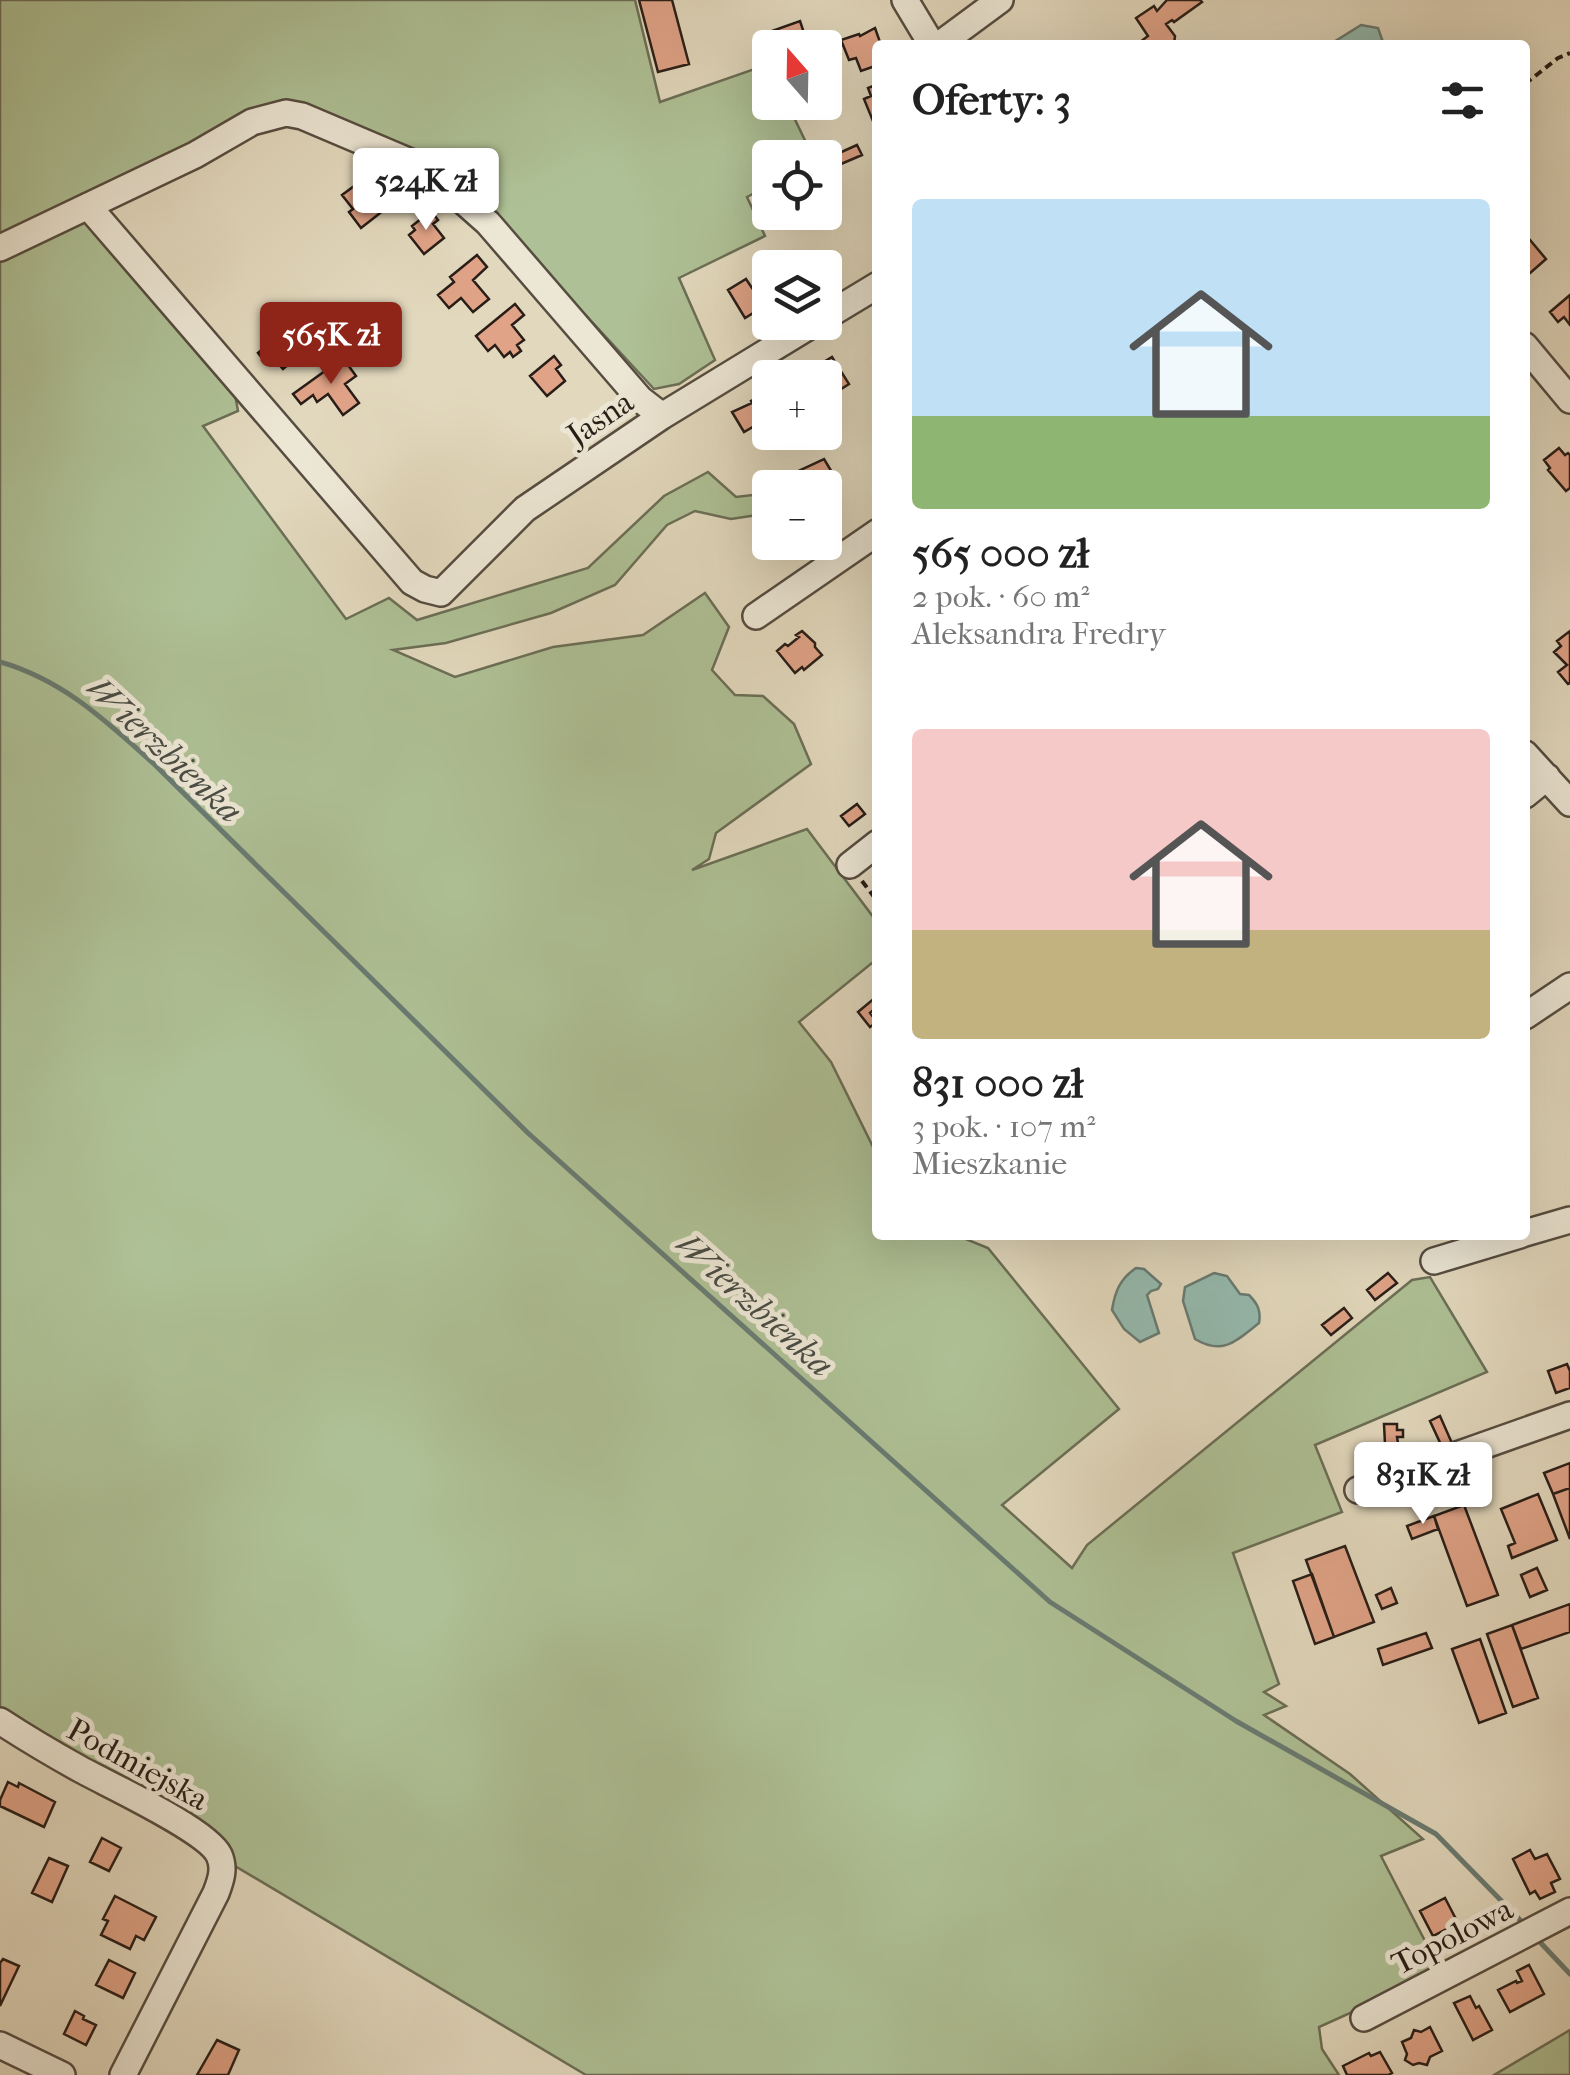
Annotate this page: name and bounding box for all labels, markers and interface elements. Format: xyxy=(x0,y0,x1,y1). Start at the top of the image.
north arrow xyxy=(752,30,842,120)
map controls xyxy=(752,30,842,560)
icon: filters xyxy=(1435,73,1490,128)
text: Oferty: 3 xyxy=(912,76,1071,125)
button: locate xyxy=(752,140,842,230)
pin: 524K zł xyxy=(334,148,518,233)
text: 524K zł xyxy=(375,162,477,199)
button: layers xyxy=(752,250,842,340)
icon: home xyxy=(1111,264,1291,444)
pin: 565K zł xyxy=(239,302,423,387)
text: 565K zł xyxy=(282,316,380,353)
button: + xyxy=(752,360,842,450)
street label: Jasna xyxy=(558,382,641,455)
button: − xyxy=(752,470,842,560)
text: 565 000 zł xyxy=(912,529,1089,578)
text: 2 pok. · 60 m² xyxy=(912,578,1089,615)
text: Aleksandra Fredry xyxy=(912,615,1166,652)
water label: Wierzbienka xyxy=(79,667,251,831)
icon: home xyxy=(1111,794,1291,974)
text: 831 000 zł xyxy=(912,1059,1083,1108)
text: 3 pok. · 107 m² xyxy=(912,1108,1095,1145)
text: Mieszkanie xyxy=(912,1145,1067,1182)
water label: Wierzbienka xyxy=(668,1223,841,1385)
pin: 831K zł xyxy=(1331,1442,1515,1527)
text: 831K zł xyxy=(1376,1456,1470,1493)
street label: Podmiejska xyxy=(61,1711,216,1819)
street label: Topolowa xyxy=(1386,1890,1520,1983)

